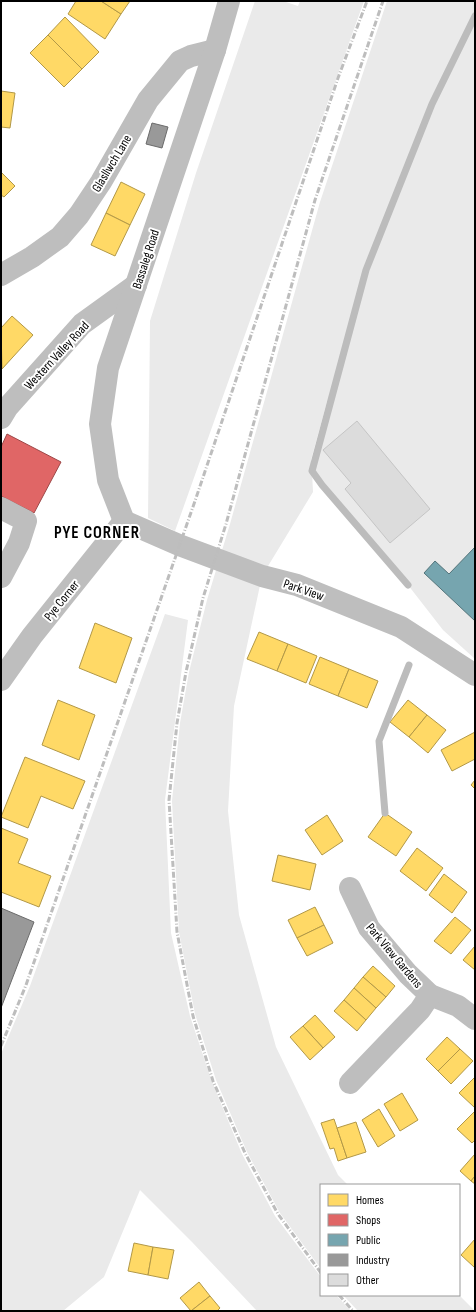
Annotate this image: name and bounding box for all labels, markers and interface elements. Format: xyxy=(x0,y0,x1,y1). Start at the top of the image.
street label: Glasllwch Lane xyxy=(88,132,135,195)
street label: Bassaleg Road xyxy=(129,228,163,291)
street label: Western Valley Road xyxy=(21,318,93,393)
district label: PYE CORNER xyxy=(54,523,140,543)
street label: Park View xyxy=(281,576,327,605)
street label: Pye Corner xyxy=(41,577,83,624)
street label: Park View Gardens xyxy=(362,920,426,992)
legend xyxy=(320,1184,460,1296)
text: Homes xyxy=(356,1193,384,1208)
text: Shops xyxy=(356,1213,381,1228)
text: Public xyxy=(356,1233,381,1248)
text: Industry xyxy=(356,1253,390,1268)
text: Other xyxy=(356,1273,380,1288)

